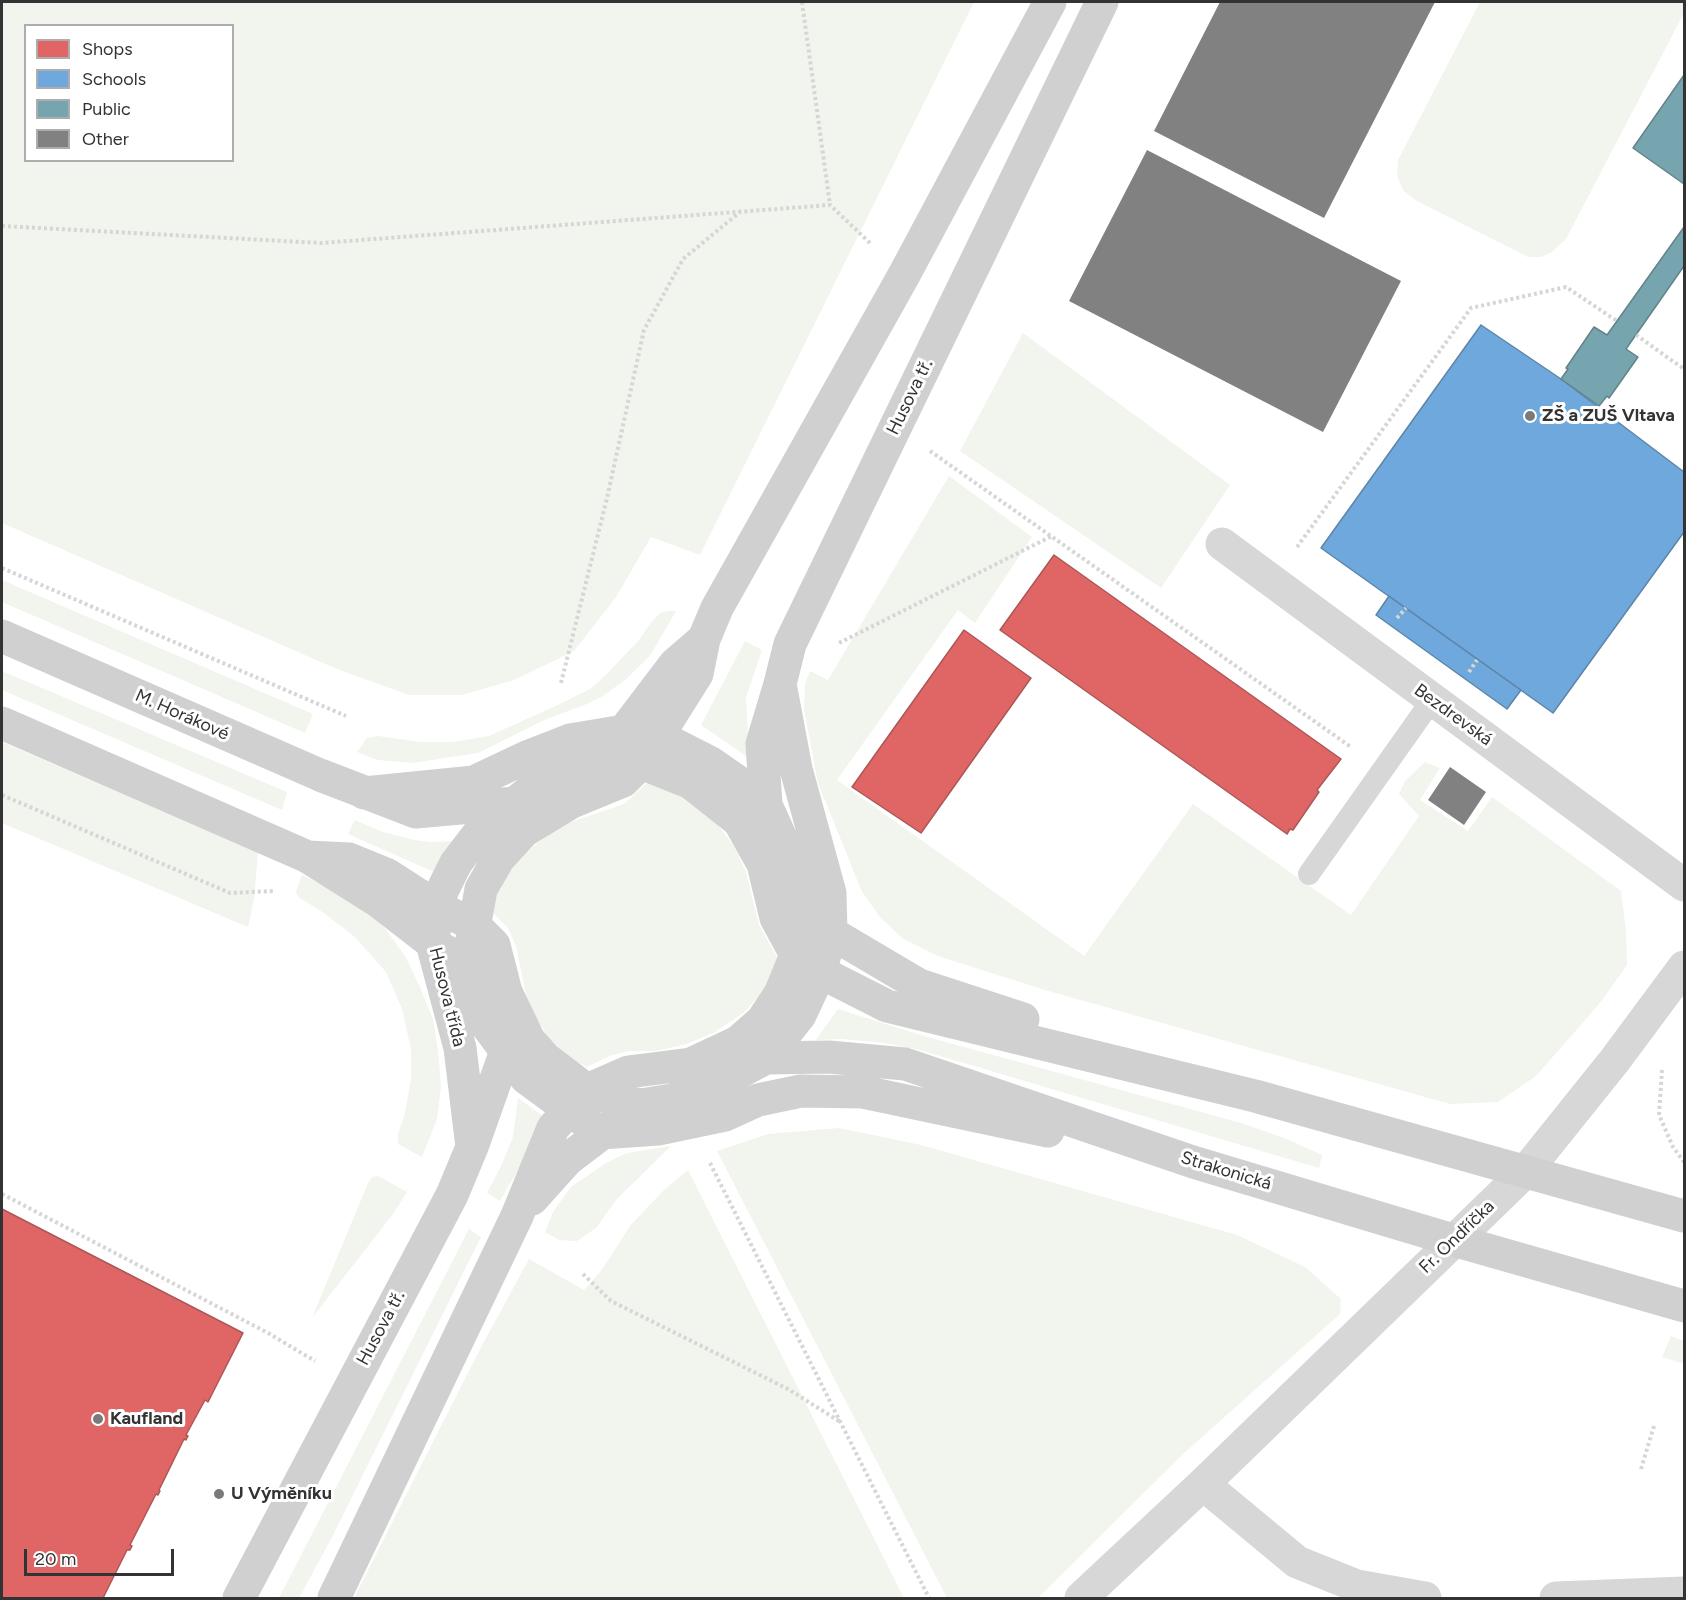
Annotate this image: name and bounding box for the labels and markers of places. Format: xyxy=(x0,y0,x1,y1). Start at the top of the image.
place label: ZŠ a ZUŠ Vltava xyxy=(1542,405,1675,427)
marker: ZŠ a ZUŠ Vltava xyxy=(1523,409,1537,423)
place label: Kaufland xyxy=(110,1408,183,1430)
marker: Kaufland xyxy=(91,1412,105,1426)
place label: U Výměníku xyxy=(231,1483,332,1505)
marker: U Výměníku xyxy=(212,1487,226,1501)

